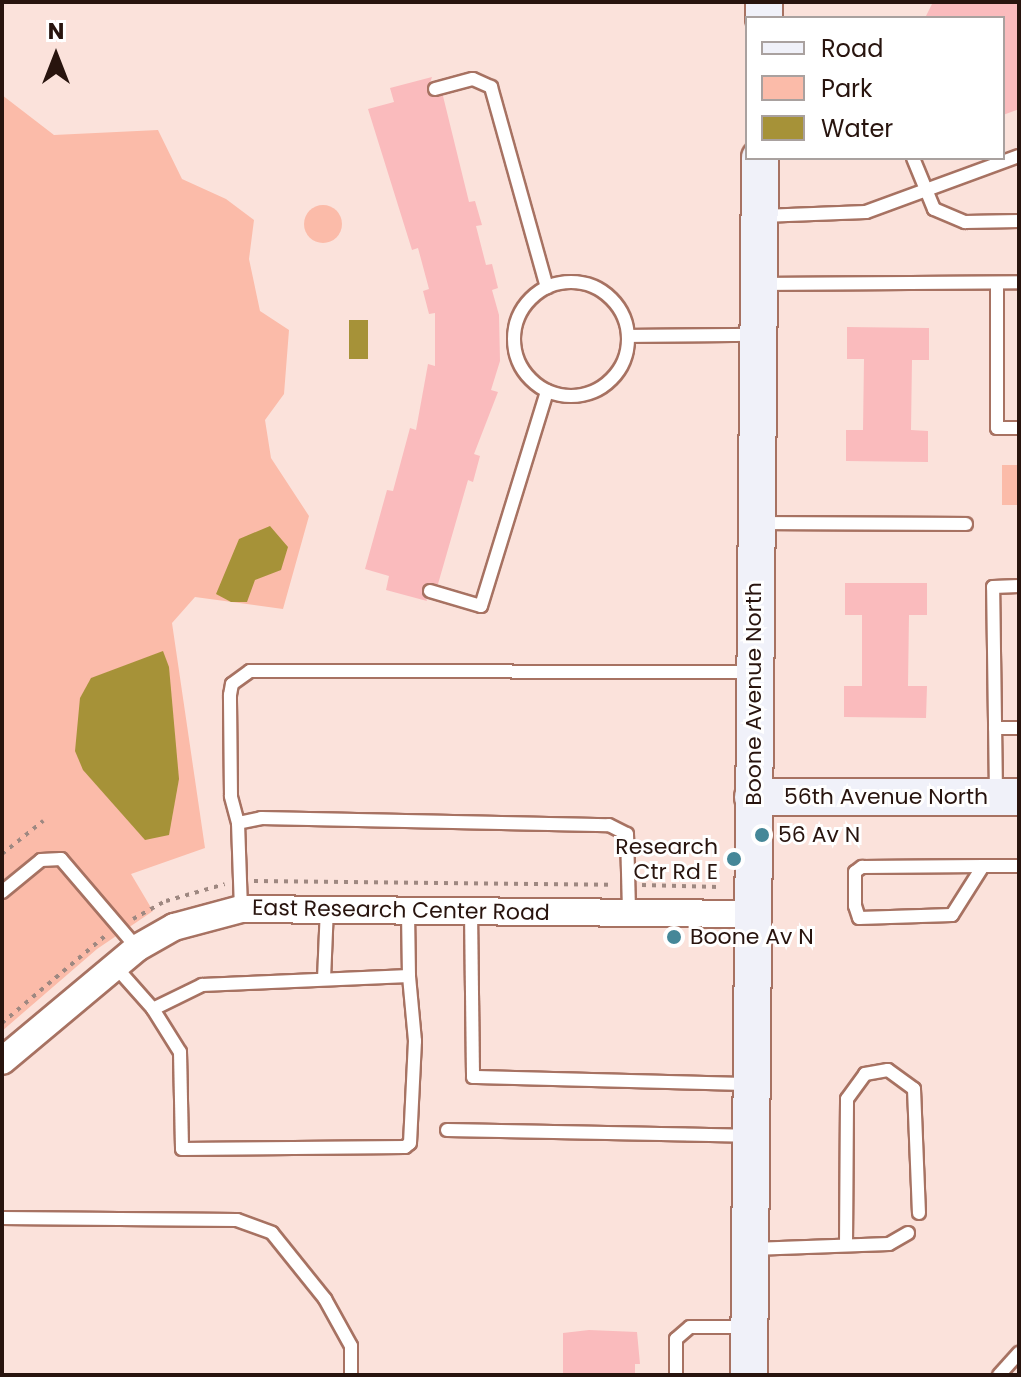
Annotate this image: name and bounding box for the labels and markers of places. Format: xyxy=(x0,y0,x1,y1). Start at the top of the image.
place label: 56 Av N xyxy=(778,822,860,848)
marker: 56 Av N xyxy=(753,826,771,844)
place label: Research Ctr Rd E xyxy=(615,833,718,884)
marker: Research Ctr Rd E xyxy=(725,850,743,868)
place label: Boone Av N xyxy=(690,924,814,950)
marker: Boone Av N xyxy=(665,928,683,946)

